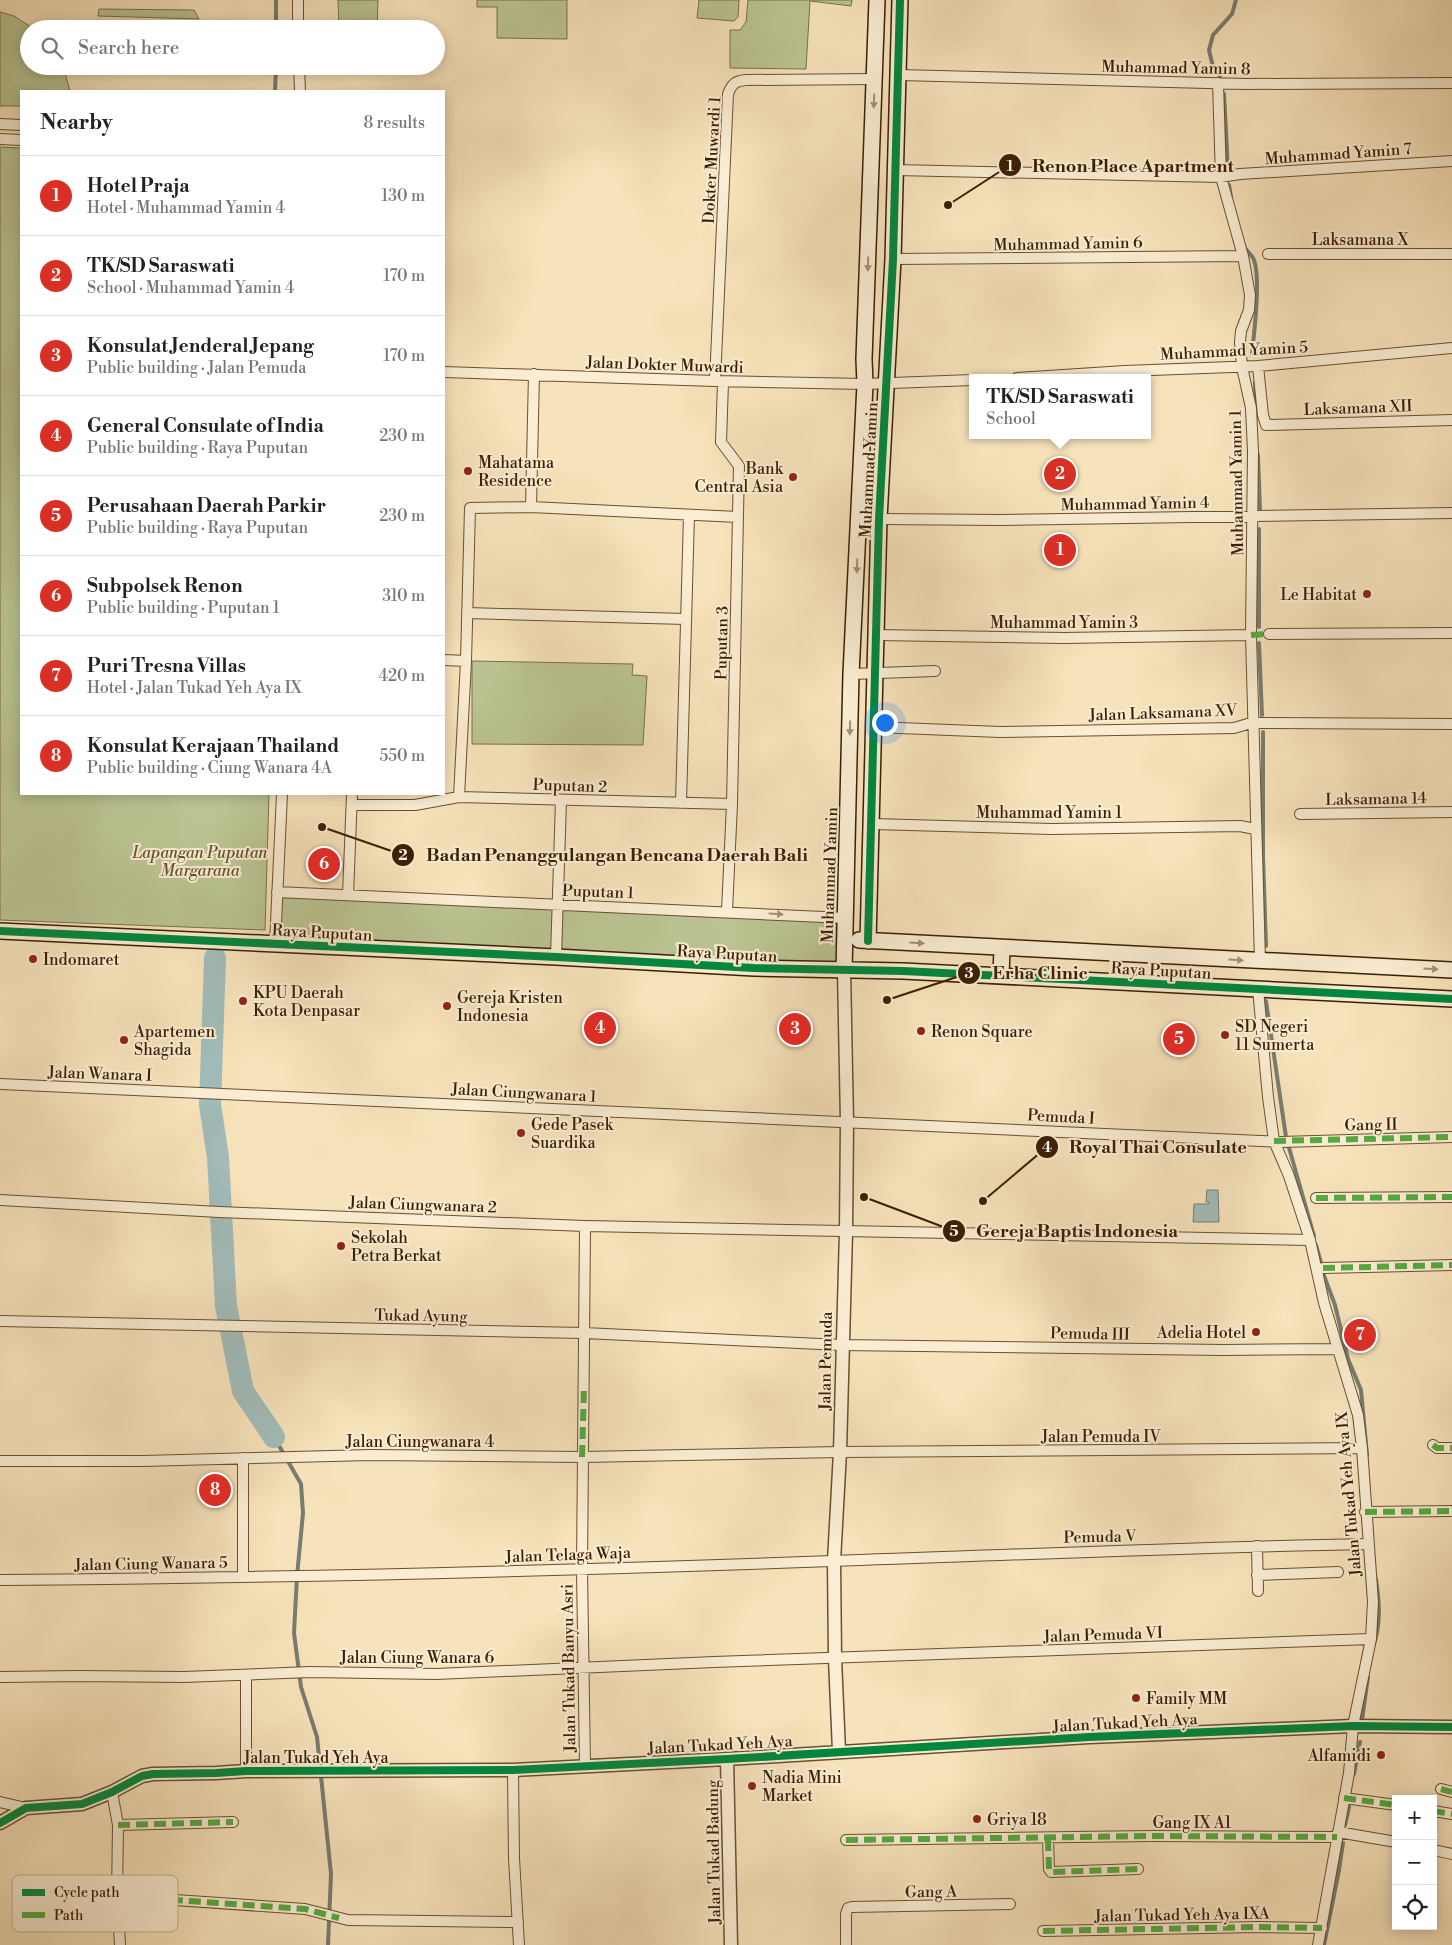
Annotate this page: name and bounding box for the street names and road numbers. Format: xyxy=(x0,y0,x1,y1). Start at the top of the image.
street label: Muhammad Yamin 8 xyxy=(1101,57,1251,79)
street label: Dokter Muwardi 1 xyxy=(699,96,725,224)
street label: Muhammad Yamin 7 xyxy=(1264,139,1412,169)
street label: Laksamana X xyxy=(1312,230,1410,250)
street label: Muhammad Yamin 6 xyxy=(993,233,1143,255)
street label: Muhammad Yamin 5 xyxy=(1160,337,1309,365)
street label: Jalan Dokter Muwardi xyxy=(585,352,744,378)
street label: Laksamana XII xyxy=(1303,396,1413,420)
street label: Muhammad Yamin xyxy=(855,401,883,538)
street label: Muhammad Yamin 1 xyxy=(1226,410,1248,556)
street label: Muhammad Yamin 4 xyxy=(1060,493,1210,515)
street label: Puputan 3 xyxy=(711,606,733,680)
street label: Muhammad Yamin 3 xyxy=(990,613,1138,633)
street label: Jalan Laksamana XV xyxy=(1087,700,1238,726)
street label: Puputan 2 xyxy=(532,775,608,797)
street label: Laksamana 14 xyxy=(1325,788,1427,810)
street label: Muhammad Yamin 1 xyxy=(976,803,1122,823)
street label: Muhammad Yamin xyxy=(818,806,842,943)
street label: Puputan 1 xyxy=(561,881,635,903)
street label: Raya Puputan xyxy=(271,920,373,946)
street label: Raya Puputan xyxy=(676,941,778,967)
street label: Raya Puputan xyxy=(1110,958,1212,984)
street label: Jalan Wanara I xyxy=(47,1062,152,1086)
street label: Jalan Ciungwanara 1 xyxy=(450,1079,597,1107)
street label: Pemuda I xyxy=(1027,1105,1095,1129)
street label: Gang II xyxy=(1344,1115,1398,1135)
street label: Jalan Ciungwanara 2 xyxy=(348,1192,497,1218)
street label: Tukad Ayung xyxy=(374,1305,468,1327)
street label: Jalan Pemuda xyxy=(815,1311,837,1412)
street label: Pemuda III xyxy=(1050,1323,1130,1345)
street label: Jalan Tukad Yeh Aya IX xyxy=(1332,1410,1366,1578)
street label: Jalan Pemuda IV xyxy=(1040,1427,1161,1447)
street label: Jalan Ciungwanara 4 xyxy=(345,1432,495,1452)
street label: Pemuda V xyxy=(1063,1526,1137,1548)
street label: Jalan Telaga Waja xyxy=(504,1543,632,1567)
street label: Jalan Ciung Wanara 5 xyxy=(73,1553,228,1575)
street label: Jalan Tukad Banyu Asri xyxy=(558,1584,580,1753)
street label: Jalan Pemuda VI xyxy=(1042,1623,1163,1647)
street label: Jalan Ciung Wanara 6 xyxy=(339,1648,494,1668)
street label: Jalan Tukad Yeh Aya xyxy=(1051,1709,1199,1737)
street label: Jalan Tukad Yeh Aya xyxy=(646,1731,794,1759)
street label: Jalan Tukad Yeh Aya xyxy=(242,1748,389,1768)
street label: Jalan Tukad Badung xyxy=(703,1779,725,1925)
street label: Gang IX A1 xyxy=(1152,1813,1232,1833)
street label: Gang A xyxy=(905,1882,958,1902)
street label: Jalan Tukad Yeh Aya IXA xyxy=(1093,1903,1271,1927)

